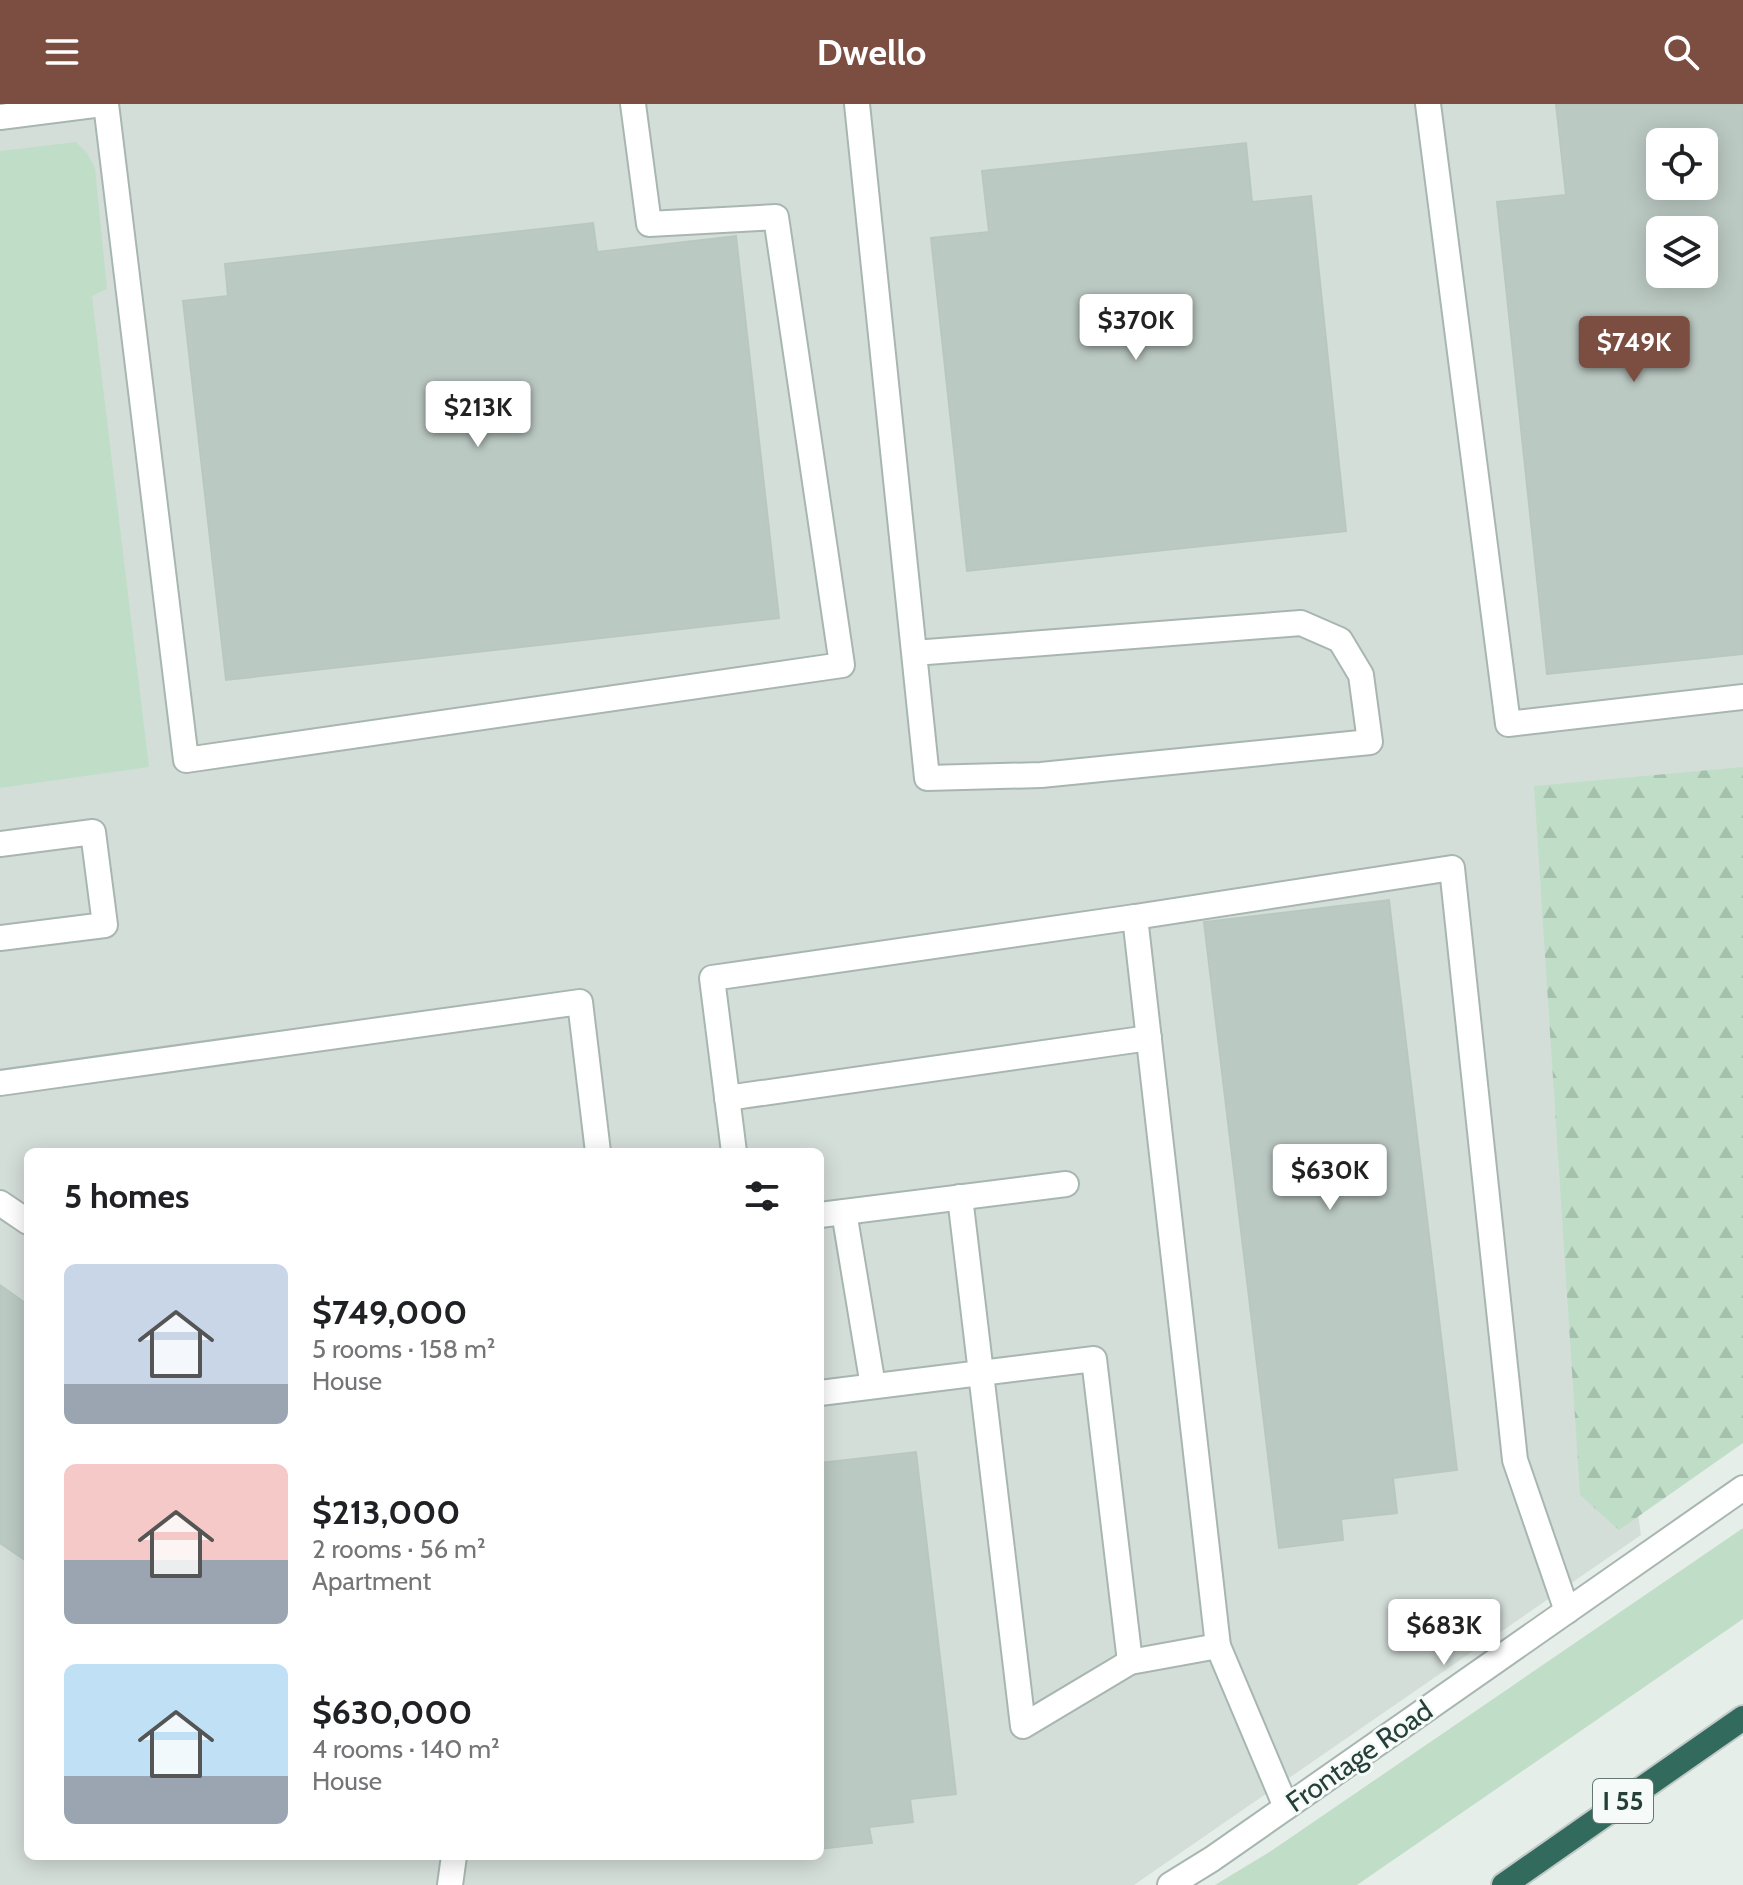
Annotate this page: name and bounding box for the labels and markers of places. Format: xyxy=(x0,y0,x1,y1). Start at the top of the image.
pin: $370K xyxy=(1080,294,1192,362)
pin: $749K xyxy=(1578,316,1690,384)
pin: $213K xyxy=(422,381,534,449)
pin: $630K xyxy=(1274,1144,1386,1212)
pin: $683K xyxy=(1388,1599,1500,1667)

